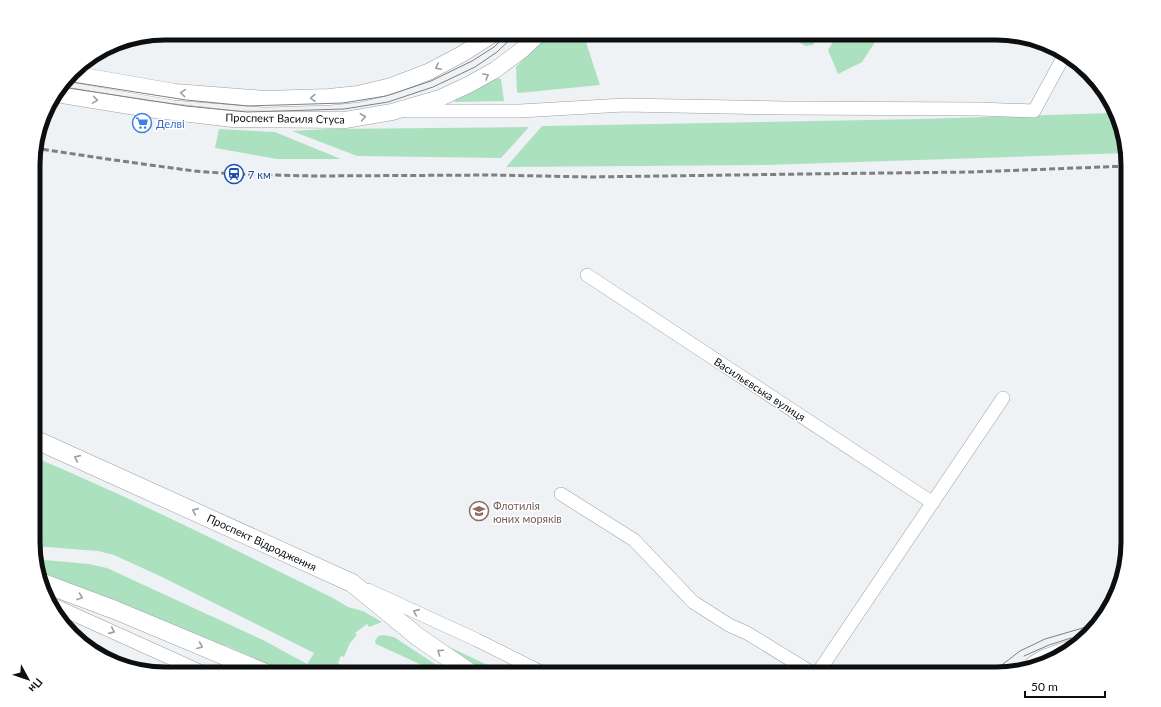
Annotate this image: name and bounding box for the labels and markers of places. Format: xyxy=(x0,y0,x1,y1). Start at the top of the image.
supermarket icon: Делві xyxy=(131,112,153,134)
place label: Делві xyxy=(156,117,185,130)
station icon: 7 км xyxy=(223,163,245,185)
place label: 7 км xyxy=(248,168,271,181)
place label: Флотилія юних моряків xyxy=(493,499,562,525)
school or university icon: Флотилія юних моряків xyxy=(468,500,490,522)

